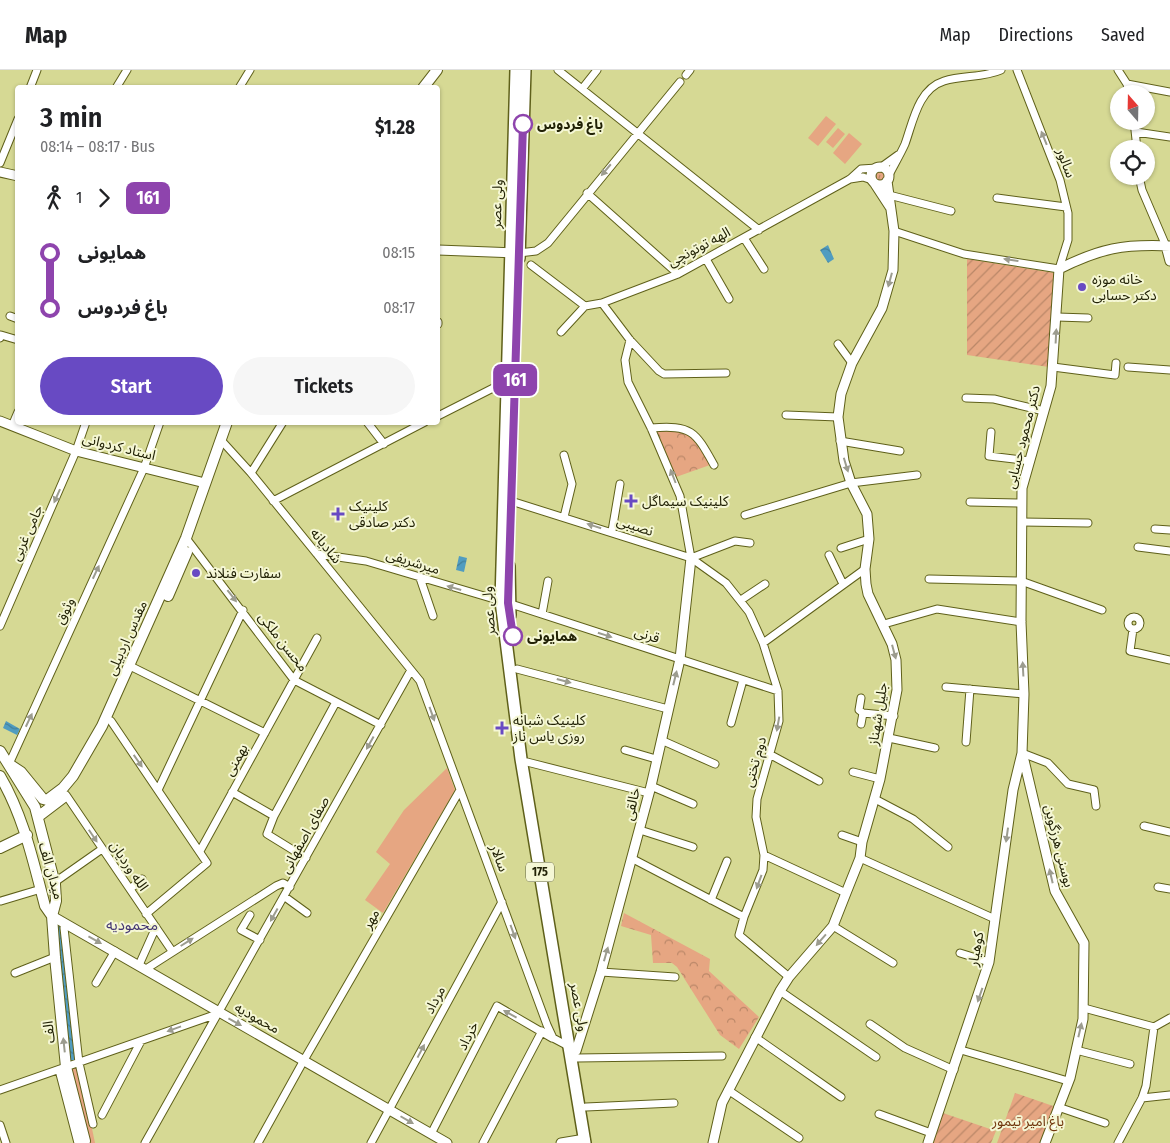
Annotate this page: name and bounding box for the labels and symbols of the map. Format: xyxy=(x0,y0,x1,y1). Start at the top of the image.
north arrow xyxy=(1110,85,1155,130)
marker: باغ فردوس xyxy=(513,114,533,134)
place label: باغ فردوس xyxy=(537,116,603,135)
one-way arrow xyxy=(1039,131,1047,145)
street label: سالور xyxy=(1052,145,1079,180)
one-way arrow xyxy=(601,164,612,177)
street label: ولی عصر xyxy=(488,179,506,230)
street label: الهه توتونچی xyxy=(665,223,734,272)
one-way arrow xyxy=(1003,256,1019,264)
place label: خانه موزه دکتر حسابی xyxy=(1092,271,1157,304)
one-way arrow xyxy=(886,272,894,287)
marker: خانه موزه دکتر حسابی xyxy=(1076,281,1088,293)
one-way arrow xyxy=(1053,328,1061,344)
line badge: 161 xyxy=(486,364,544,396)
street label: دکتر محمود حسابی xyxy=(1002,383,1044,490)
street label: استاد کردوانی xyxy=(81,430,157,464)
one-way arrow xyxy=(842,458,850,473)
one-way arrow xyxy=(668,469,676,483)
one-way arrow xyxy=(52,489,60,503)
place label: کلینیک سیماگل xyxy=(642,493,729,510)
marker: کلینیک سیماگل xyxy=(624,494,638,508)
place label: کلینیک دکتر صادقی xyxy=(349,498,416,531)
street label: جامی غربی xyxy=(7,502,47,564)
marker: کلینیک دکتر صادقی xyxy=(331,507,345,521)
street label: نصیبی xyxy=(615,512,656,540)
one-way arrow xyxy=(587,522,602,530)
street label: شادیانه xyxy=(307,525,345,567)
street label: میرشریفی xyxy=(384,546,442,578)
one-way arrow xyxy=(93,565,101,579)
place label: سفارت فنلاند xyxy=(206,565,281,582)
marker: سفارت فنلاند xyxy=(190,567,202,579)
one-way arrow xyxy=(446,584,461,592)
street label: ولی عصر xyxy=(479,586,499,637)
one-way arrow xyxy=(226,589,237,602)
street label: وثوق xyxy=(51,595,79,627)
street label: مقدس اردبیلی xyxy=(103,598,151,678)
street label: محسن ملکی xyxy=(255,609,311,675)
street label: قرنی xyxy=(632,623,662,647)
marker: همایونی xyxy=(503,626,523,646)
place label: همایونی xyxy=(527,628,577,645)
one-way arrow xyxy=(597,631,612,639)
one-way arrow xyxy=(890,644,898,659)
one-way arrow xyxy=(1019,661,1027,677)
one-way arrow xyxy=(671,670,679,685)
one-way arrow xyxy=(556,677,571,685)
street label: جلیل شهناز xyxy=(864,681,891,748)
one-way arrow xyxy=(429,706,436,721)
place label: کلینیک شبانه روزی یاس ناز xyxy=(512,712,586,745)
one-way arrow xyxy=(25,713,33,727)
one-way arrow xyxy=(773,716,781,732)
marker: کلینیک شبانه روزی یاس ناز xyxy=(495,721,509,735)
street label: دوم تختی xyxy=(740,735,772,790)
one-way arrow xyxy=(366,736,375,750)
street label: بهمنی xyxy=(220,741,252,779)
one-way arrow xyxy=(133,755,143,768)
street label: خالقی xyxy=(620,786,644,822)
street label: صفای اصفهانی xyxy=(277,793,333,877)
street label: بوسنی هرزگوین xyxy=(1041,803,1078,889)
one-way arrow xyxy=(1003,827,1011,843)
one-way arrow xyxy=(88,829,98,842)
street label: الله وردیان xyxy=(106,838,152,894)
street label: میدان الف xyxy=(35,841,67,901)
street label: سالار xyxy=(486,841,512,874)
road number: 175 xyxy=(526,862,554,882)
one-way arrow xyxy=(1047,869,1055,884)
one-way arrow xyxy=(755,874,763,889)
street label: مهر xyxy=(358,906,383,933)
one-way arrow xyxy=(270,908,278,923)
district label: محمودیه xyxy=(106,916,158,934)
one-way arrow xyxy=(510,924,517,939)
street label: کوهیار xyxy=(964,930,987,969)
one-way arrow xyxy=(815,933,827,945)
one-way arrow xyxy=(88,936,102,944)
one-way arrow xyxy=(180,937,193,947)
one-way arrow xyxy=(603,947,611,962)
street label: ولی عصر xyxy=(566,980,592,1033)
street label: مرداد xyxy=(421,983,449,1017)
one-way arrow xyxy=(976,988,984,1003)
street label: محمودیه xyxy=(232,999,282,1037)
one-way arrow xyxy=(504,1009,517,1018)
one-way arrow xyxy=(228,1018,243,1026)
street label: خرداد xyxy=(454,1019,482,1053)
street label: الف xyxy=(39,1020,59,1044)
one-way arrow xyxy=(1077,1021,1085,1037)
one-way arrow xyxy=(166,1026,181,1033)
one-way arrow xyxy=(60,1036,68,1052)
one-way arrow xyxy=(417,1044,425,1059)
park label: باغ امیر تیمور xyxy=(991,1113,1064,1132)
one-way arrow xyxy=(400,1115,414,1124)

